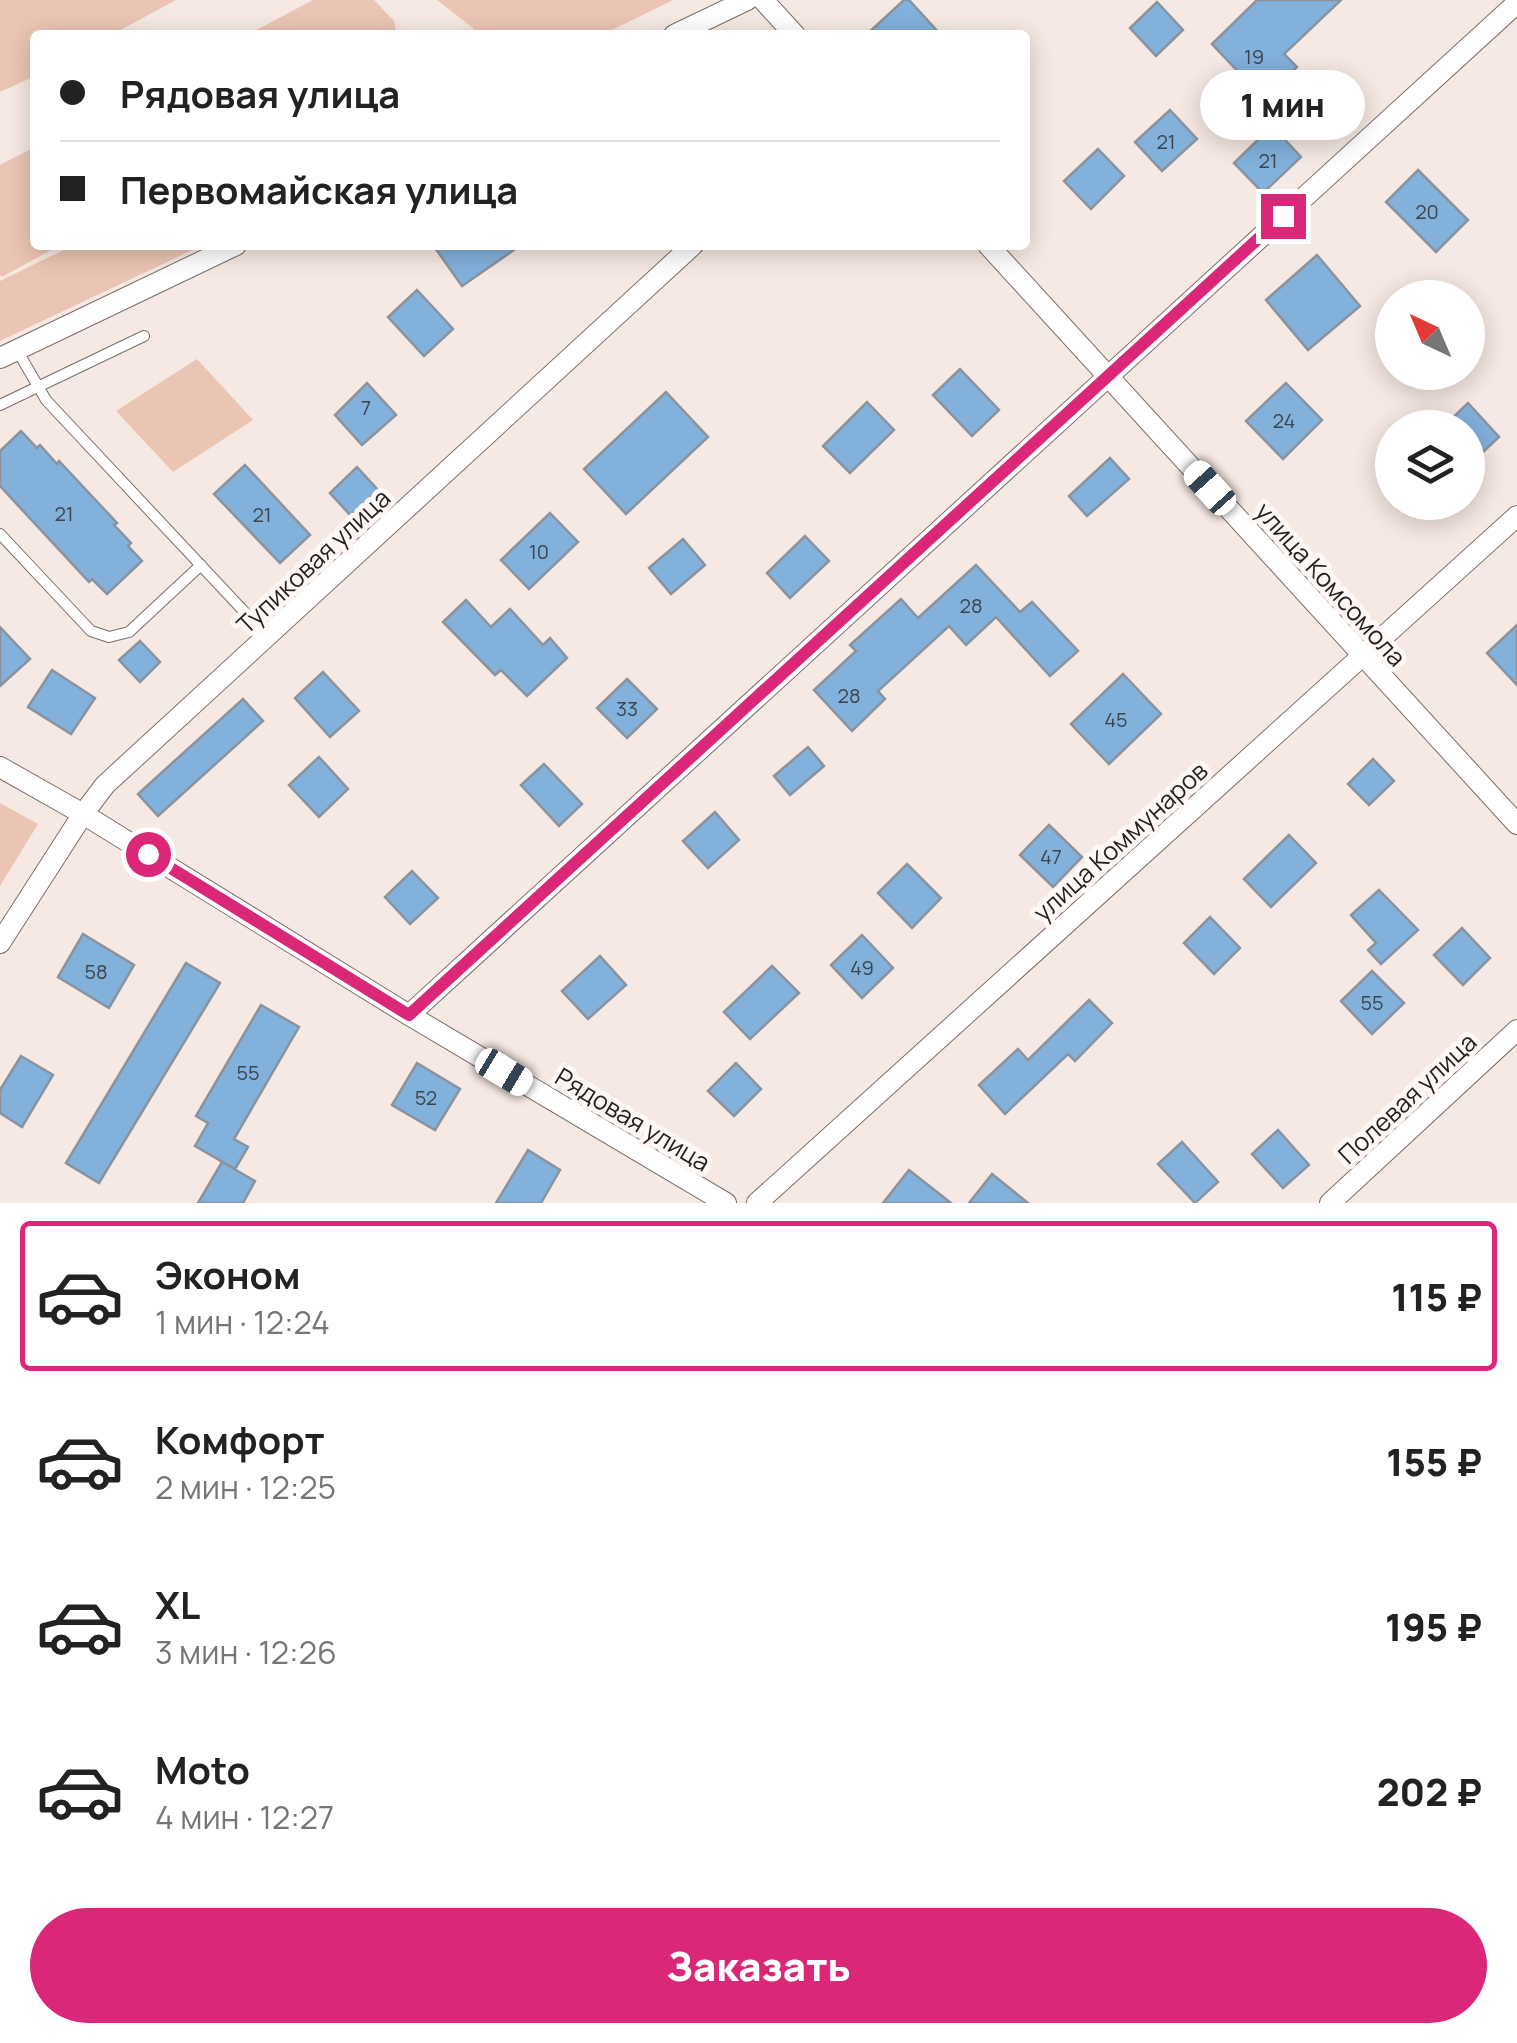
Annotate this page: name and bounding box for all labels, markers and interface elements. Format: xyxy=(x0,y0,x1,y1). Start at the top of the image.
house number: 19 xyxy=(1244,43,1264,70)
text: Рядовая улица xyxy=(120,67,400,119)
callout: 1 мин xyxy=(1200,71,1366,141)
text: 1 мин xyxy=(1240,83,1325,127)
house number: 21 xyxy=(1156,128,1176,155)
house number: 21 xyxy=(1258,147,1278,174)
text: Первомайская улица xyxy=(120,163,518,215)
route end xyxy=(1261,194,1306,239)
house number: 20 xyxy=(1415,198,1439,225)
north arrow xyxy=(1375,280,1485,390)
map controls xyxy=(1375,280,1485,520)
house number: 7 xyxy=(361,394,371,421)
house number: 24 xyxy=(1273,407,1295,434)
button: layers xyxy=(1375,410,1485,520)
car xyxy=(1179,456,1241,520)
street label: Тупиковая улица xyxy=(228,481,398,641)
street label: улица Комсомола xyxy=(1248,494,1414,674)
house number: 21 xyxy=(54,500,74,527)
house number: 21 xyxy=(252,501,272,528)
house number: 10 xyxy=(529,538,549,565)
house number: 28 xyxy=(959,592,983,619)
house number: 28 xyxy=(837,682,861,709)
house number: 33 xyxy=(616,695,638,722)
house number: 45 xyxy=(1104,706,1128,733)
street label: улица Коммунаров xyxy=(1025,753,1215,929)
route start xyxy=(126,832,171,877)
house number: 47 xyxy=(1040,843,1062,870)
house number: 49 xyxy=(850,954,874,981)
house number: 58 xyxy=(84,958,108,985)
house number: 55 xyxy=(1360,989,1384,1016)
street label: Полевая улица xyxy=(1330,1025,1484,1171)
car xyxy=(471,1044,537,1100)
house number: 55 xyxy=(236,1059,260,1086)
street label: Рядовая улица xyxy=(549,1059,717,1179)
house number: 52 xyxy=(415,1084,437,1111)
text: Эконом xyxy=(155,1248,301,1300)
icon: car xyxy=(35,1251,125,1341)
text: 115 ₽ xyxy=(1391,1270,1482,1322)
text: 1 мин · 12:24 xyxy=(155,1300,330,1344)
text: Комфорт xyxy=(155,1413,325,1465)
icon: car xyxy=(35,1416,125,1506)
text: 155 ₽ xyxy=(1386,1435,1482,1487)
text: 2 мин · 12:25 xyxy=(155,1465,336,1509)
text: XL xyxy=(155,1578,200,1630)
icon: car xyxy=(35,1581,125,1671)
text: 195 ₽ xyxy=(1385,1600,1482,1652)
text: 3 мин · 12:26 xyxy=(155,1630,337,1674)
text: Moto xyxy=(155,1743,250,1795)
icon: car xyxy=(35,1746,125,1836)
text: 202 ₽ xyxy=(1377,1765,1482,1817)
text: 4 мин · 12:27 xyxy=(155,1795,334,1839)
button: Заказать xyxy=(30,1908,1487,2023)

